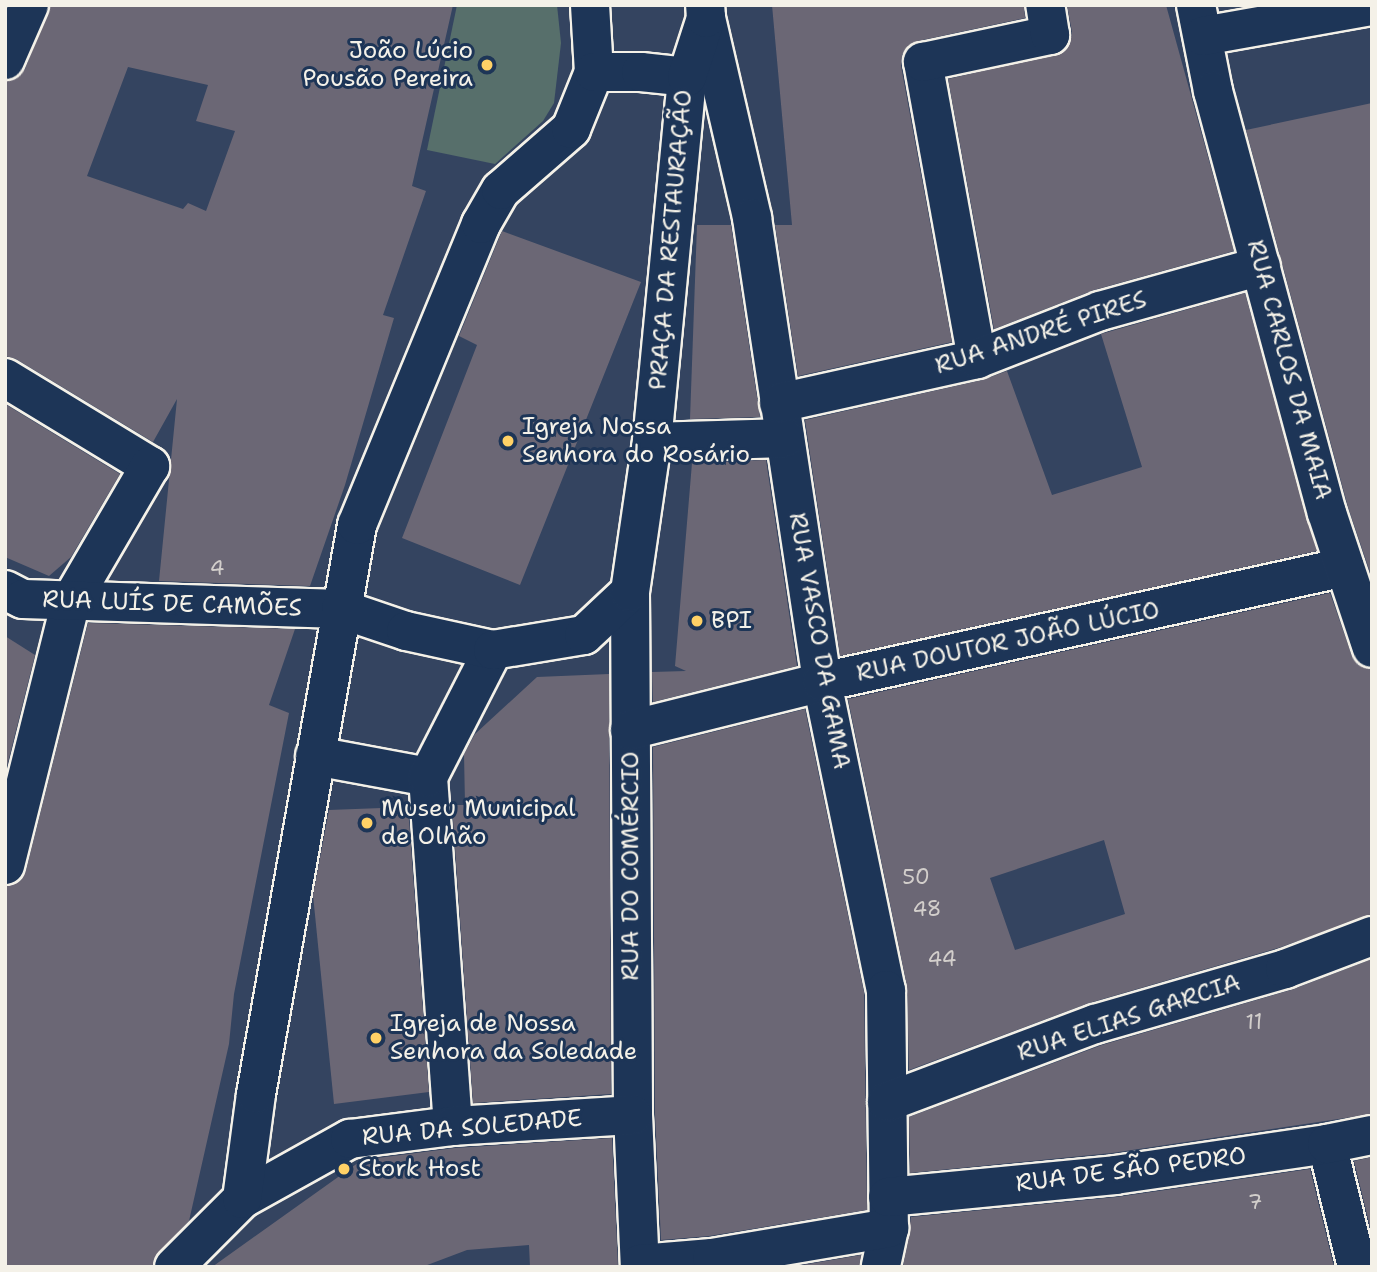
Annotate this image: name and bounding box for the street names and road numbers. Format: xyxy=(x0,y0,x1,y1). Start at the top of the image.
street label: PRAÇA DA RESTAURAÇÃO xyxy=(644,89,698,391)
street label: RUA CARLOS DA MAIA xyxy=(1240,237,1338,503)
street label: RUA ANDRÉ PIRES xyxy=(932,285,1150,381)
street label: RUA VASCO DA GAMA xyxy=(782,510,856,772)
street label: RUA LUÍS DE CAMÕES xyxy=(42,585,302,623)
street label: RUA DOUTOR JOÃO LÚCIO xyxy=(854,596,1162,688)
street label: RUA DO COMÉRCIO xyxy=(617,751,645,981)
street label: RUA ELIAS GARCIA xyxy=(1014,968,1244,1068)
street label: RUA DA SOLEDADE xyxy=(361,1104,583,1152)
street label: RUA DE SÃO PEDRO xyxy=(1014,1142,1248,1198)

